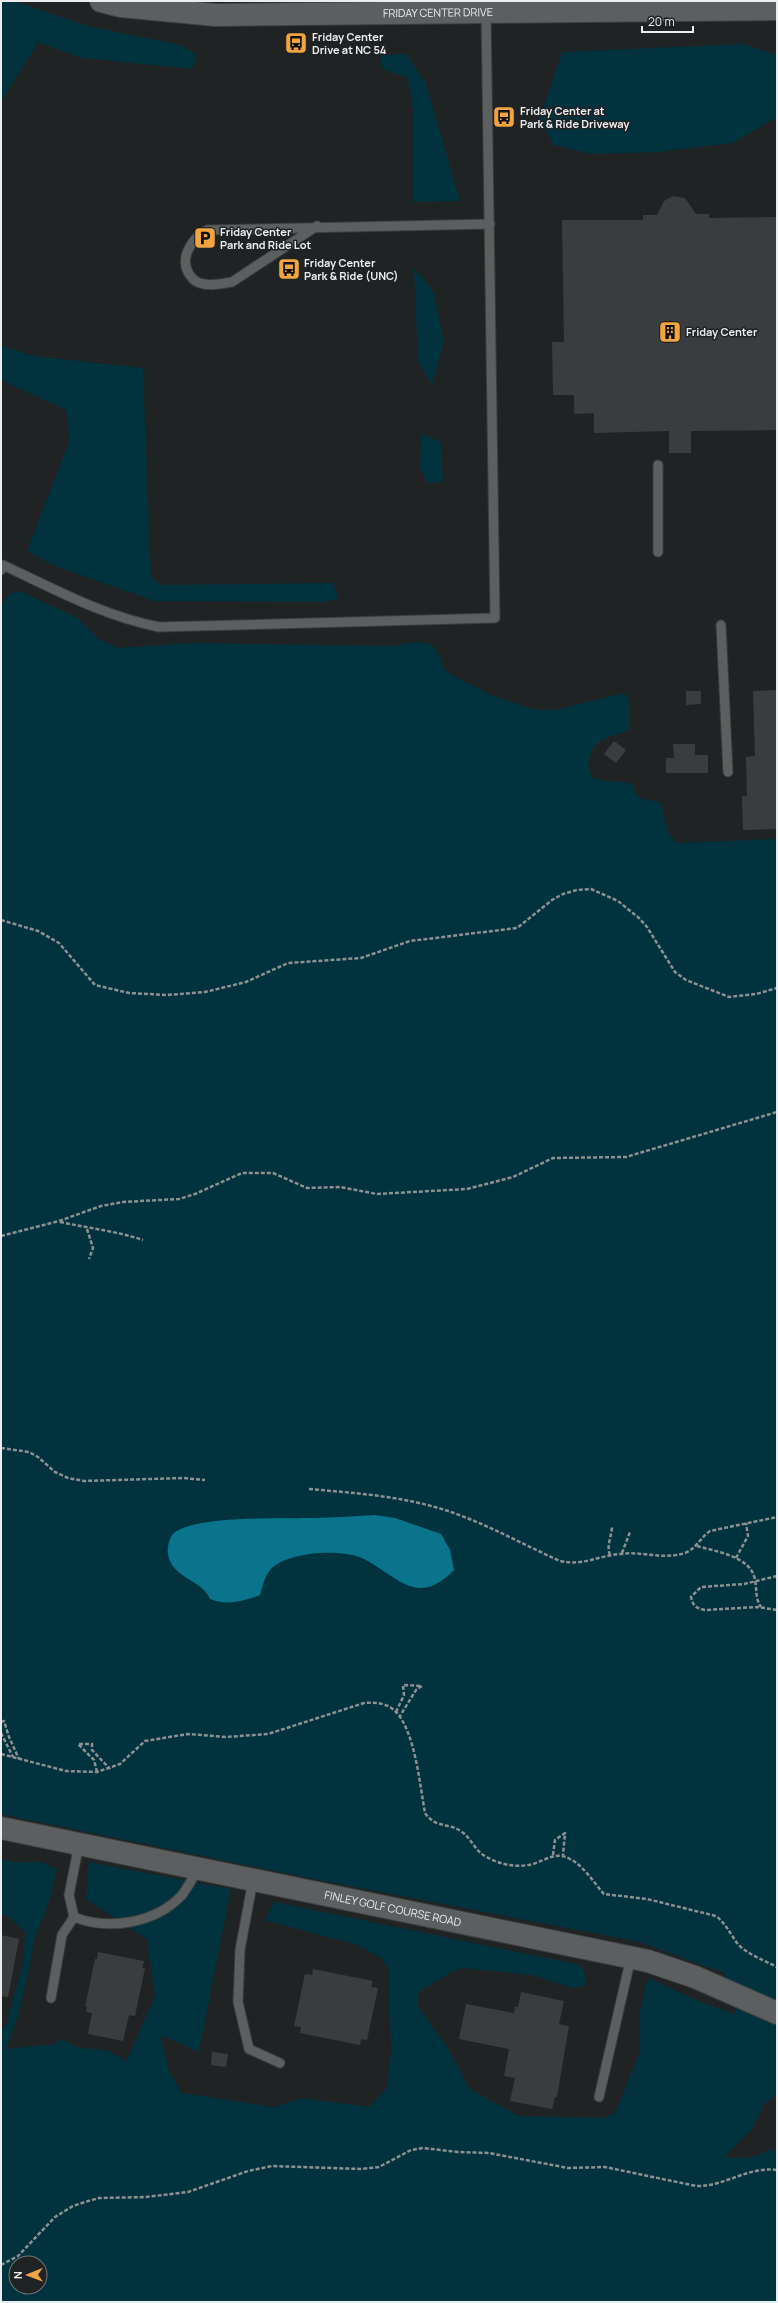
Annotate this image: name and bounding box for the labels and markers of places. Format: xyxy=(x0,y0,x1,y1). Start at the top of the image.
place label: Friday Center Drive at NC 54 xyxy=(312,29,387,57)
bus stop icon: Friday Center Drive at NC 54 xyxy=(283,30,309,56)
place label: Friday Center at Park & Ride Driveway xyxy=(520,103,630,131)
bus stop icon: Friday Center at Park & Ride Driveway xyxy=(491,104,517,130)
place label: Friday Center Park and Ride Lot xyxy=(220,224,311,252)
parking icon: Friday Center Park and Ride Lot xyxy=(192,225,218,251)
place label: Friday Center Park & Ride (UNC) xyxy=(304,255,398,283)
bus stop icon: Friday Center Park & Ride (UNC) xyxy=(276,256,302,282)
building icon: Friday Center xyxy=(657,319,683,345)
place label: Friday Center xyxy=(686,324,758,339)

